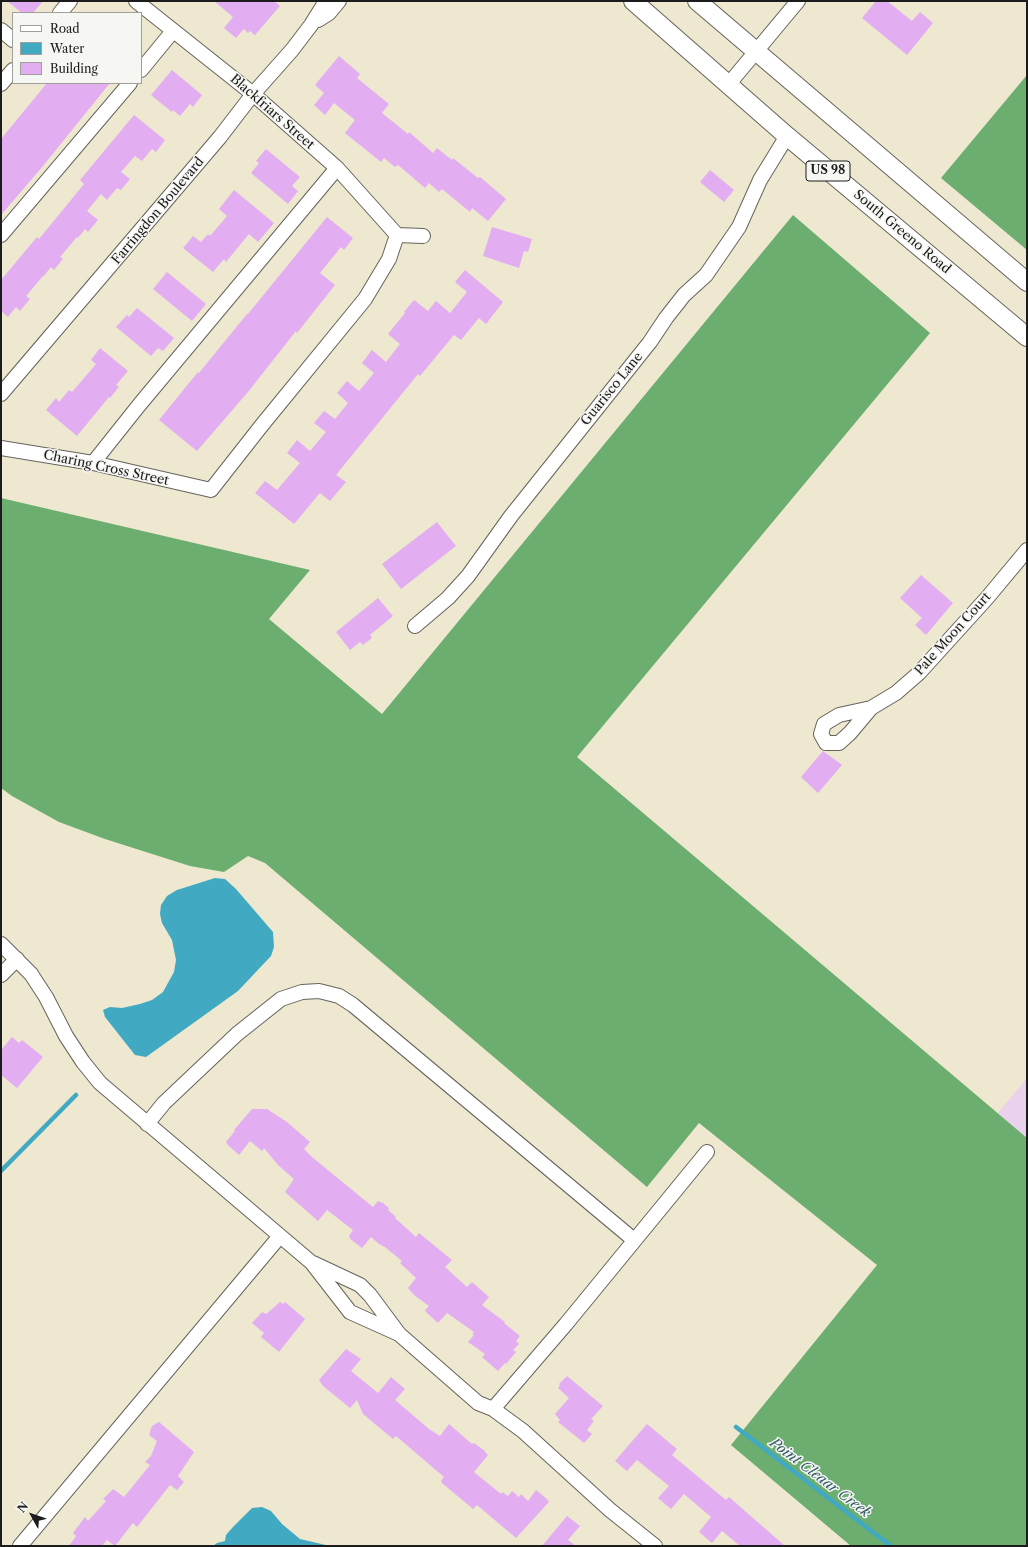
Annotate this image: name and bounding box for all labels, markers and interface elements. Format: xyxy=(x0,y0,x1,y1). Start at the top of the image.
legend xyxy=(12,12,142,84)
text: Road xyxy=(50,21,80,36)
text: Water xyxy=(50,41,84,56)
text: Building xyxy=(50,61,98,76)
street label: Blackfriars Street xyxy=(227,71,317,153)
street label: Farringdon Boulevard xyxy=(109,154,207,268)
road number: US 98 xyxy=(806,161,850,181)
street label: South Greeno Road xyxy=(850,187,954,277)
street label: Guarisco Lane xyxy=(578,349,646,429)
street label: Charing Cross Street xyxy=(42,447,170,489)
street label: Pale Moon Court xyxy=(912,589,994,679)
water label: Point Cleaar Creek xyxy=(766,1435,874,1521)
north arrow xyxy=(12,1495,52,1535)
text: N xyxy=(14,1499,31,1515)

